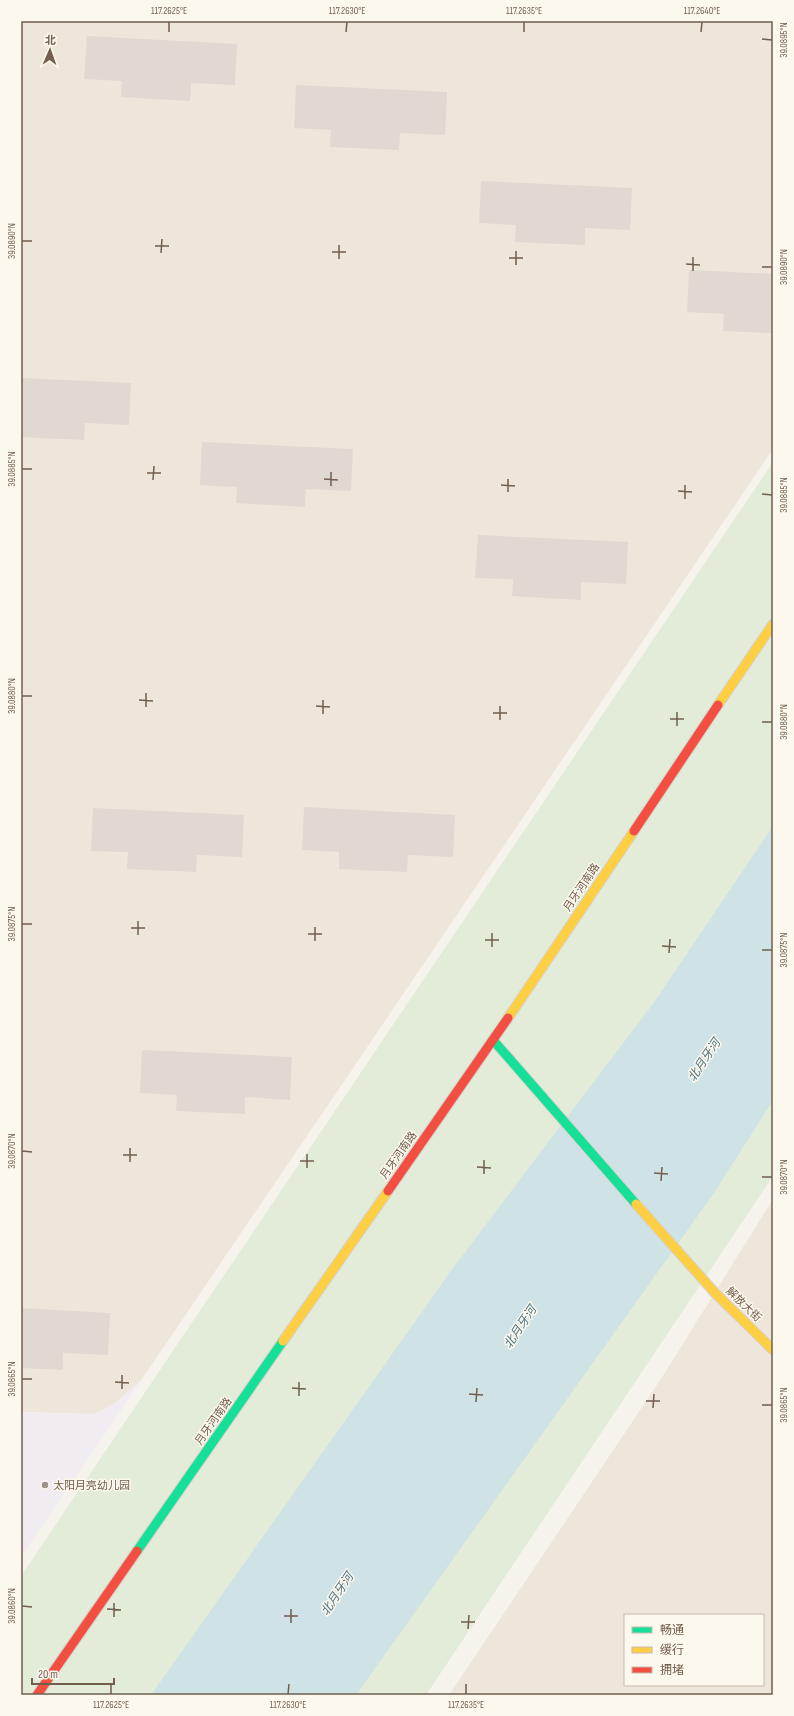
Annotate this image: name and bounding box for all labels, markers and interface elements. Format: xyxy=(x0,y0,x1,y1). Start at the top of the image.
text: 117.2625°E xyxy=(151,5,187,17)
text: 117.2630°E xyxy=(329,5,365,17)
text: 117.2635°E xyxy=(506,5,542,17)
text: 117.2640°E xyxy=(684,5,720,17)
text: 39.0895°N xyxy=(778,22,790,58)
north arrow xyxy=(30,30,70,70)
text: 北 xyxy=(45,34,56,47)
text: 39.0890°N xyxy=(6,223,18,259)
text: 39.0890°N xyxy=(778,249,790,285)
text: 39.0885°N xyxy=(6,451,18,487)
text: 39.0885°N xyxy=(778,477,790,513)
text: 39.0880°N xyxy=(6,678,18,714)
text: 39.0880°N xyxy=(778,704,790,740)
street label: 月牙河南路 xyxy=(561,861,602,914)
text: 39.0875°N xyxy=(6,907,18,941)
text: 39.0875°N xyxy=(778,933,790,967)
water label: 北月牙河 xyxy=(685,1035,725,1084)
street label: 月牙河南路 xyxy=(377,1129,420,1182)
text: 39.0870°N xyxy=(6,1133,18,1169)
text: 39.0870°N xyxy=(778,1159,790,1195)
street label: 解放大街 xyxy=(723,1284,764,1324)
water label: 北月牙河 xyxy=(501,1302,541,1351)
text: 39.0865°N xyxy=(6,1361,18,1397)
text: 39.0865°N xyxy=(778,1387,790,1423)
street label: 月牙河南路 xyxy=(192,1395,235,1448)
place label: 太阳月亮幼儿园 xyxy=(53,1479,130,1492)
marker: 太阳月亮幼儿园 xyxy=(40,1480,50,1490)
water label: 北月牙河 xyxy=(318,1569,358,1618)
text: 39.0860°N xyxy=(6,1588,18,1624)
legend xyxy=(624,1614,764,1686)
text: 畅通 xyxy=(660,1623,684,1638)
text: 缓行 xyxy=(660,1643,684,1658)
scale bar xyxy=(32,1660,114,1686)
text: 拥堵 xyxy=(660,1663,684,1678)
text: 20 m xyxy=(38,1667,58,1682)
text: 117.2625°E xyxy=(93,1699,129,1711)
text: 117.2630°E xyxy=(270,1699,306,1711)
text: 117.2635°E xyxy=(448,1699,484,1711)

